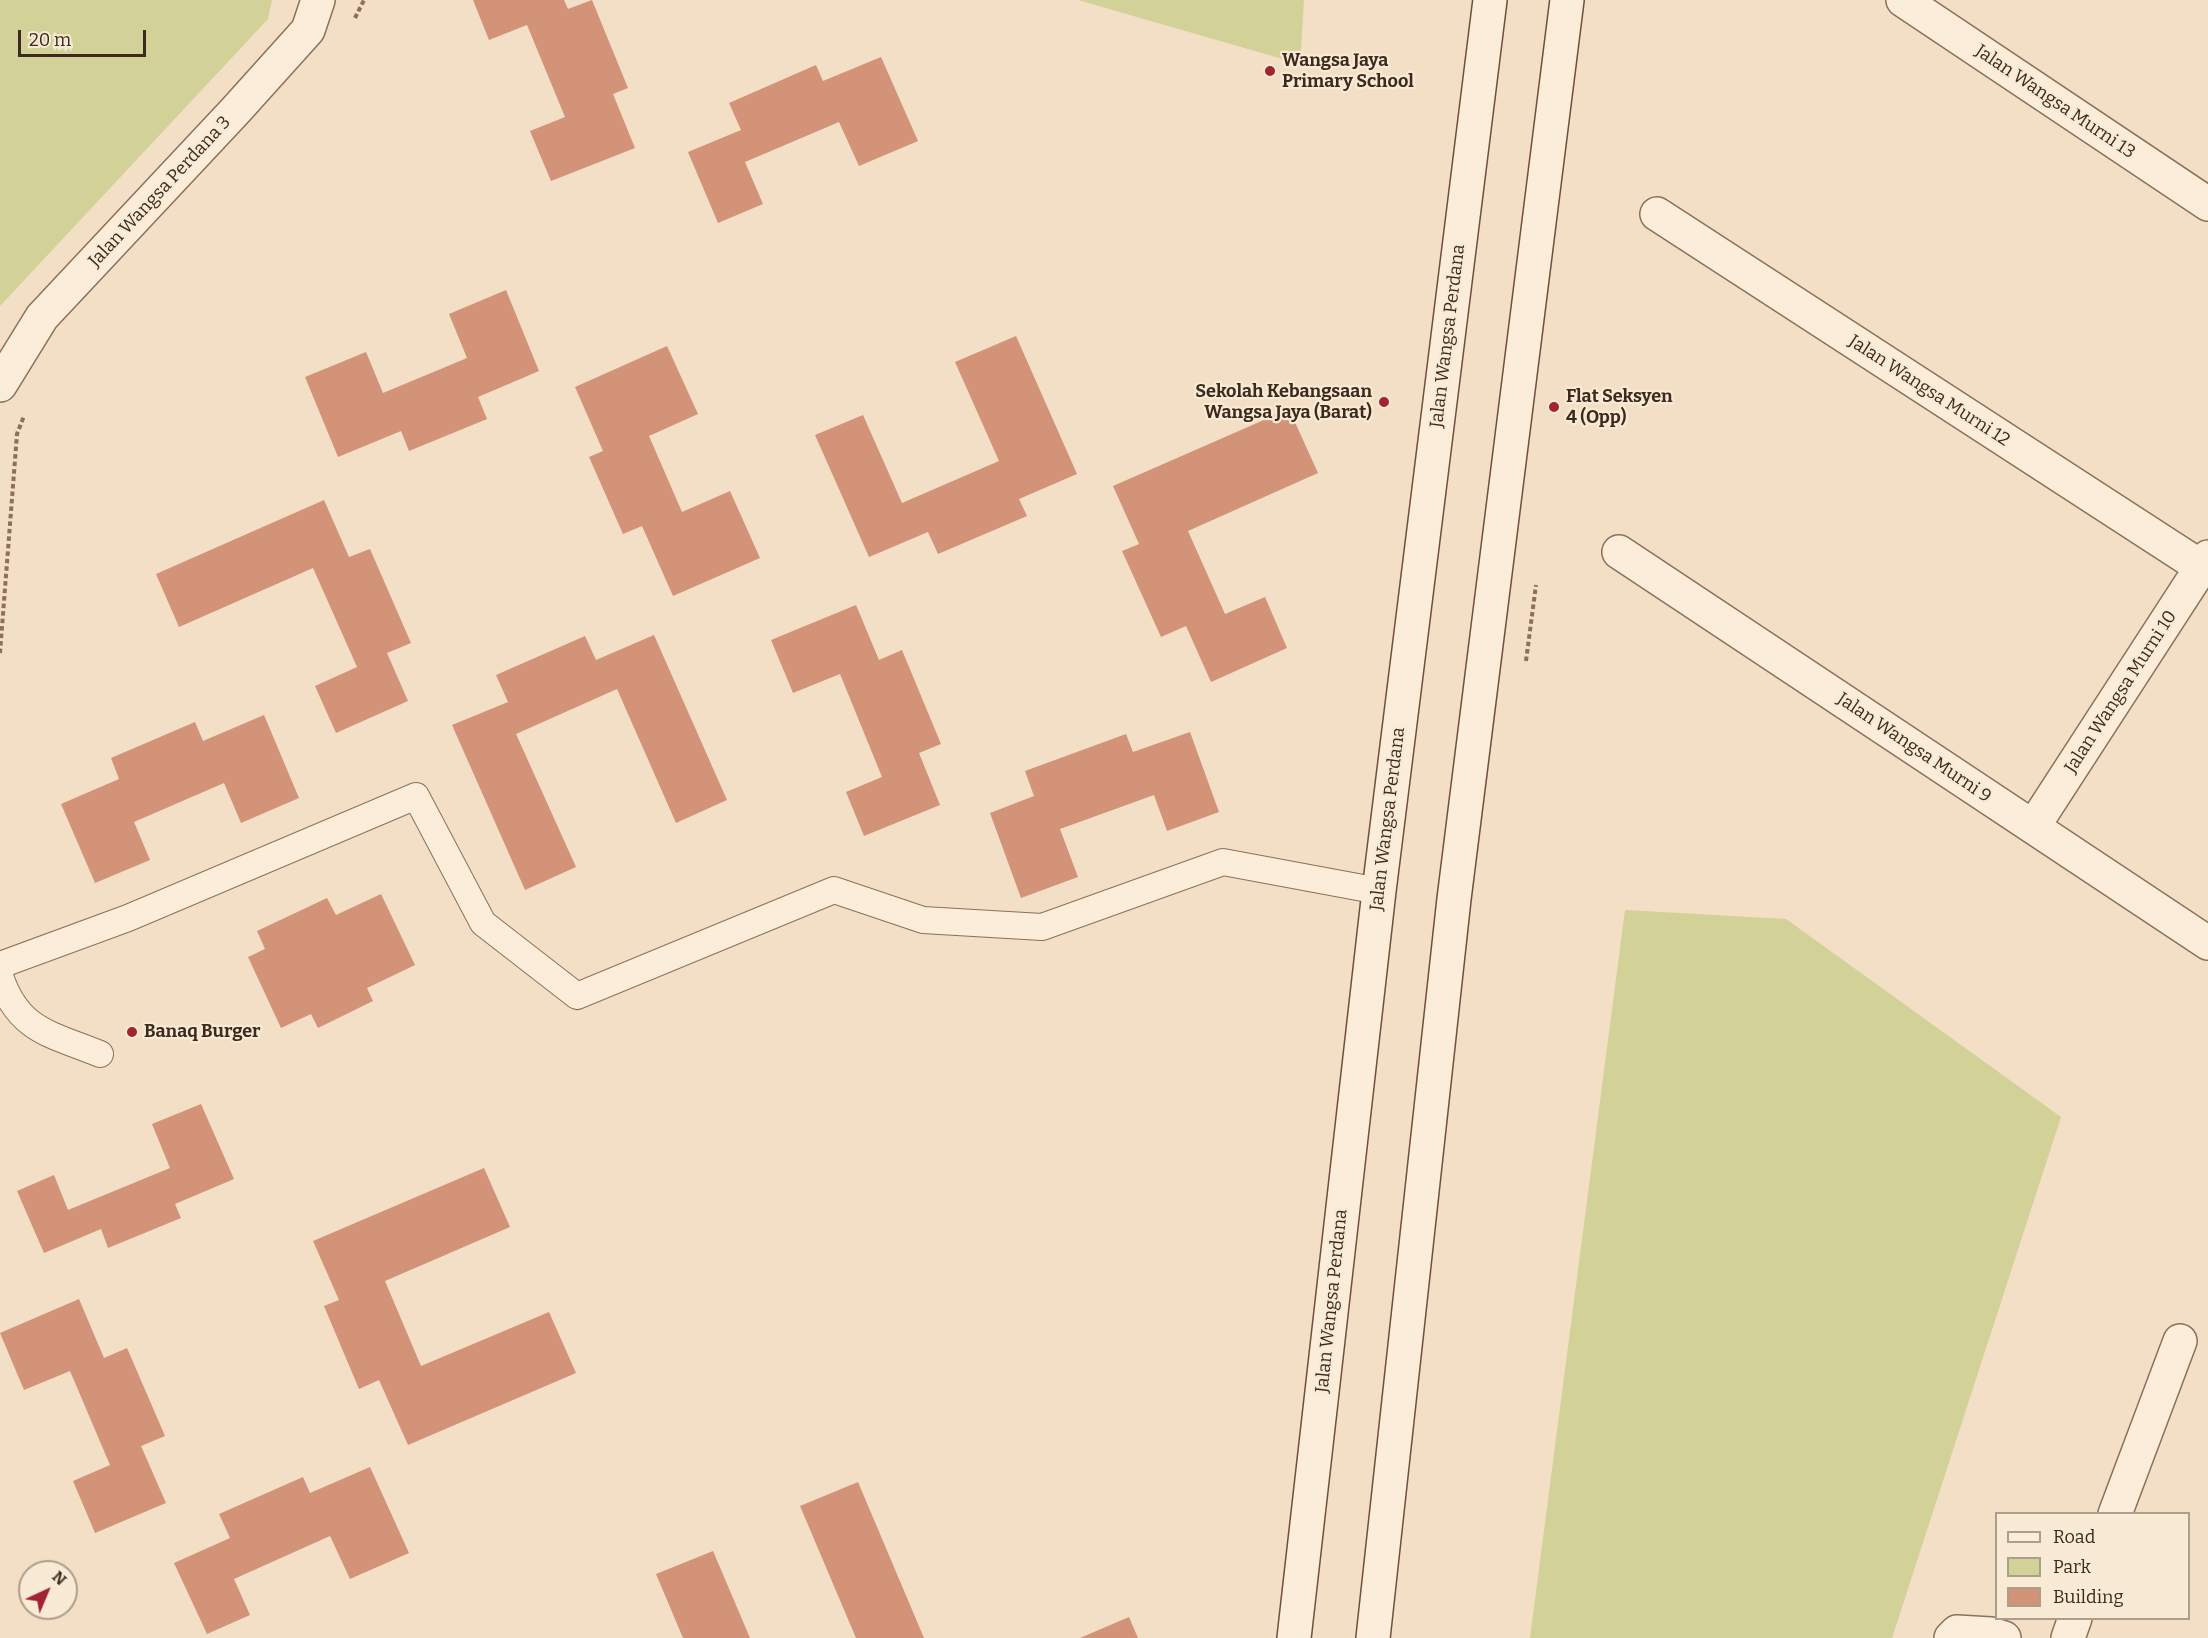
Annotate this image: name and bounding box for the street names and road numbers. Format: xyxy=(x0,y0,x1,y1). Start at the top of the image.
street label: Jalan Wangsa Murni 13 xyxy=(1971,40,2139,164)
street label: Jalan Wangsa Perdana 3 xyxy=(84,112,236,272)
street label: Jalan Wangsa Perdana xyxy=(1426,243,1470,429)
street label: Jalan Wangsa Murni 12 xyxy=(1844,331,2014,451)
street label: Jalan Wangsa Murni 10 xyxy=(2060,607,2182,777)
street label: Jalan Wangsa Murni 9 xyxy=(1833,688,1995,808)
street label: Jalan Wangsa Perdana xyxy=(1366,726,1410,912)
street label: Jalan Wangsa Perdana xyxy=(1312,1208,1352,1394)

